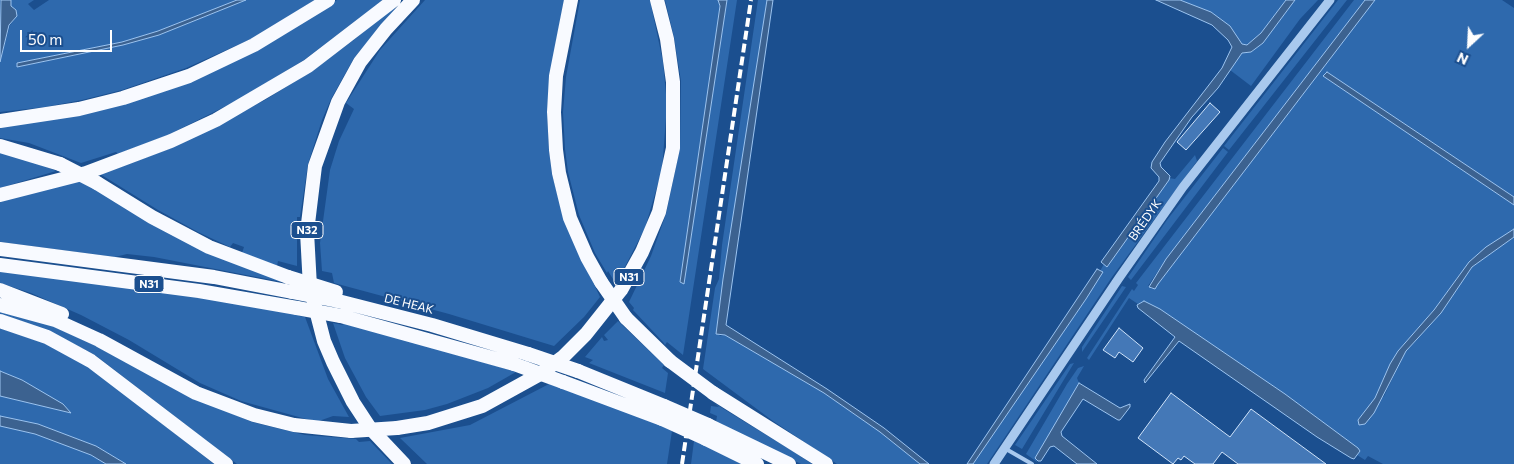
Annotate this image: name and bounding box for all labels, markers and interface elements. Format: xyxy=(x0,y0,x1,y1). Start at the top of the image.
scale bar xyxy=(22,20,115,52)
north arrow xyxy=(1444,20,1494,70)
text: 50 m xyxy=(28,30,62,48)
text: N xyxy=(1454,49,1471,69)
street label: BRÉDYK xyxy=(1126,197,1164,243)
road number: N32 xyxy=(291,222,323,238)
road number: N31 xyxy=(614,268,644,286)
road number: N31 xyxy=(134,276,164,292)
street label: DE HEAK xyxy=(383,291,435,317)

